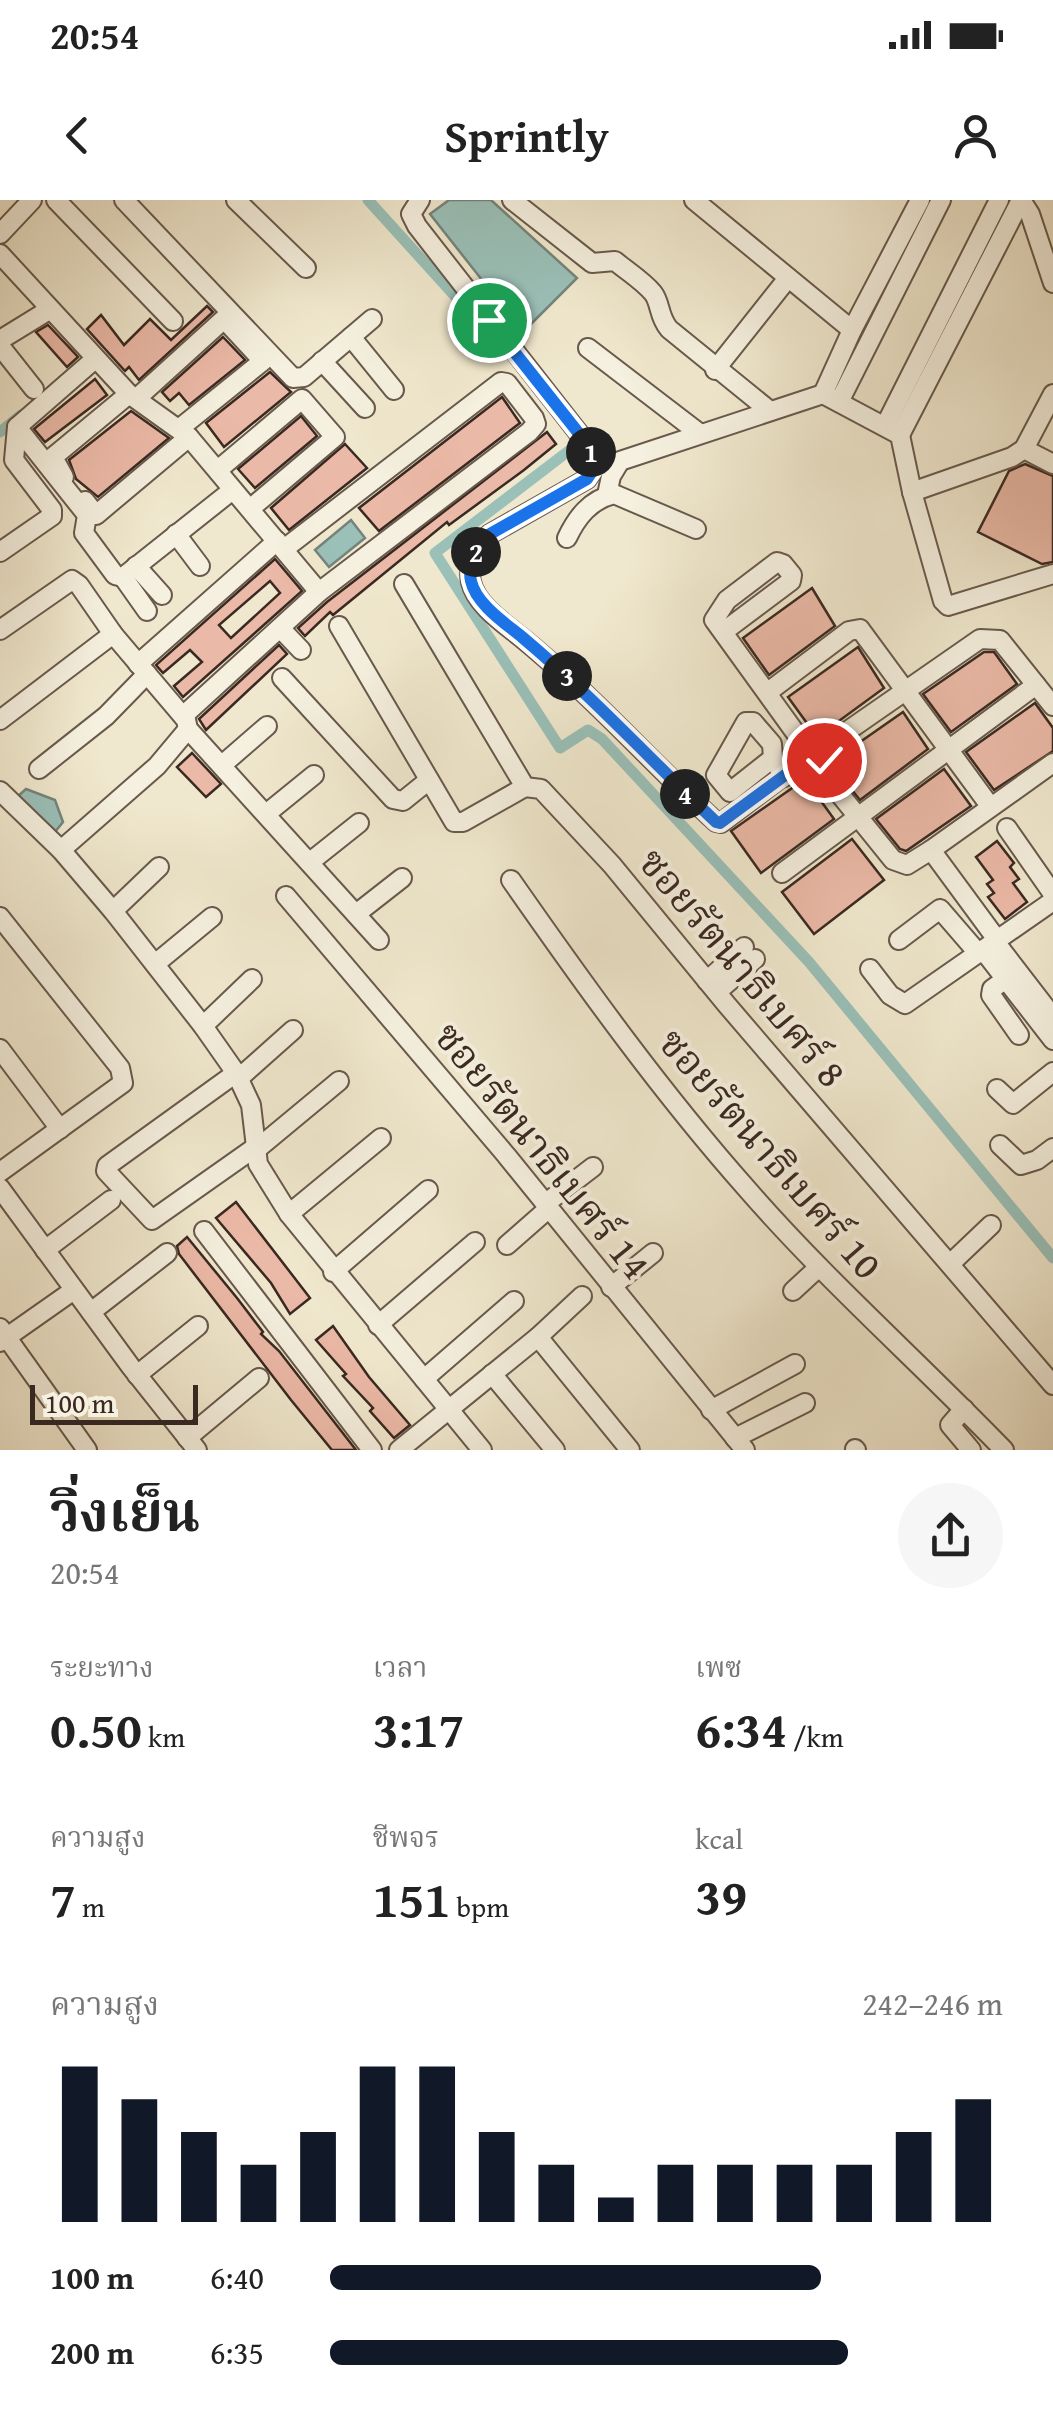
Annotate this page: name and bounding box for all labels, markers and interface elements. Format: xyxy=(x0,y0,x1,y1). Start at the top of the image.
text: 20:54 xyxy=(50,7,140,63)
text: Sprintly xyxy=(444,103,609,168)
icon: back xyxy=(50,108,105,163)
icon: person xyxy=(948,108,1003,163)
pin xyxy=(447,278,532,363)
icon: arrive xyxy=(462,293,517,348)
pin: 1 xyxy=(566,427,616,477)
text: 1 xyxy=(584,431,598,472)
pin: 2 xyxy=(451,527,501,577)
text: 2 xyxy=(469,531,483,572)
pin: 3 xyxy=(542,651,592,701)
text: 3 xyxy=(560,655,574,696)
pin xyxy=(782,718,867,803)
icon: check xyxy=(797,733,852,788)
pin: 4 xyxy=(660,769,710,819)
text: 4 xyxy=(678,773,692,814)
street label: ซอยรัตนาธิเบศร์ 8 xyxy=(625,834,861,1100)
street label: ซอยรัตนาธิเบศร์ 14 xyxy=(421,1009,665,1291)
street label: ซอยรัตนาธิเบศร์ 10 xyxy=(645,1014,897,1292)
scale bar xyxy=(30,1380,198,1424)
text: 100 m xyxy=(45,1382,114,1423)
text: วิ่งเย็น xyxy=(50,1471,200,1551)
button: share xyxy=(898,1483,1003,1588)
text: 20:54 xyxy=(50,1549,119,1596)
text: ระยะทาง xyxy=(50,1646,154,1687)
text: เวลา xyxy=(373,1646,427,1687)
text: เพซ xyxy=(695,1646,742,1687)
text: 0.50 xyxy=(50,1692,142,1765)
text: 3:17 xyxy=(373,1692,465,1765)
text: 6:34 xyxy=(695,1692,787,1765)
text: km xyxy=(142,1716,185,1757)
text: /km xyxy=(787,1716,844,1757)
text: ความสูง xyxy=(50,1816,145,1857)
text: ชีพจร xyxy=(373,1816,439,1857)
text: kcal xyxy=(695,1818,743,1859)
text: 39 xyxy=(695,1859,747,1932)
text: 7 xyxy=(50,1862,76,1935)
text: 151 xyxy=(373,1862,450,1935)
text: m xyxy=(76,1886,105,1927)
text: bpm xyxy=(450,1886,509,1927)
text: ความสูง xyxy=(50,1980,159,2027)
text: 242–246 m xyxy=(862,1980,1003,2027)
text: 100 m xyxy=(50,2254,134,2301)
text: 6:40 xyxy=(210,2254,264,2301)
text: 200 m xyxy=(50,2329,134,2376)
text: 6:35 xyxy=(210,2329,264,2376)

